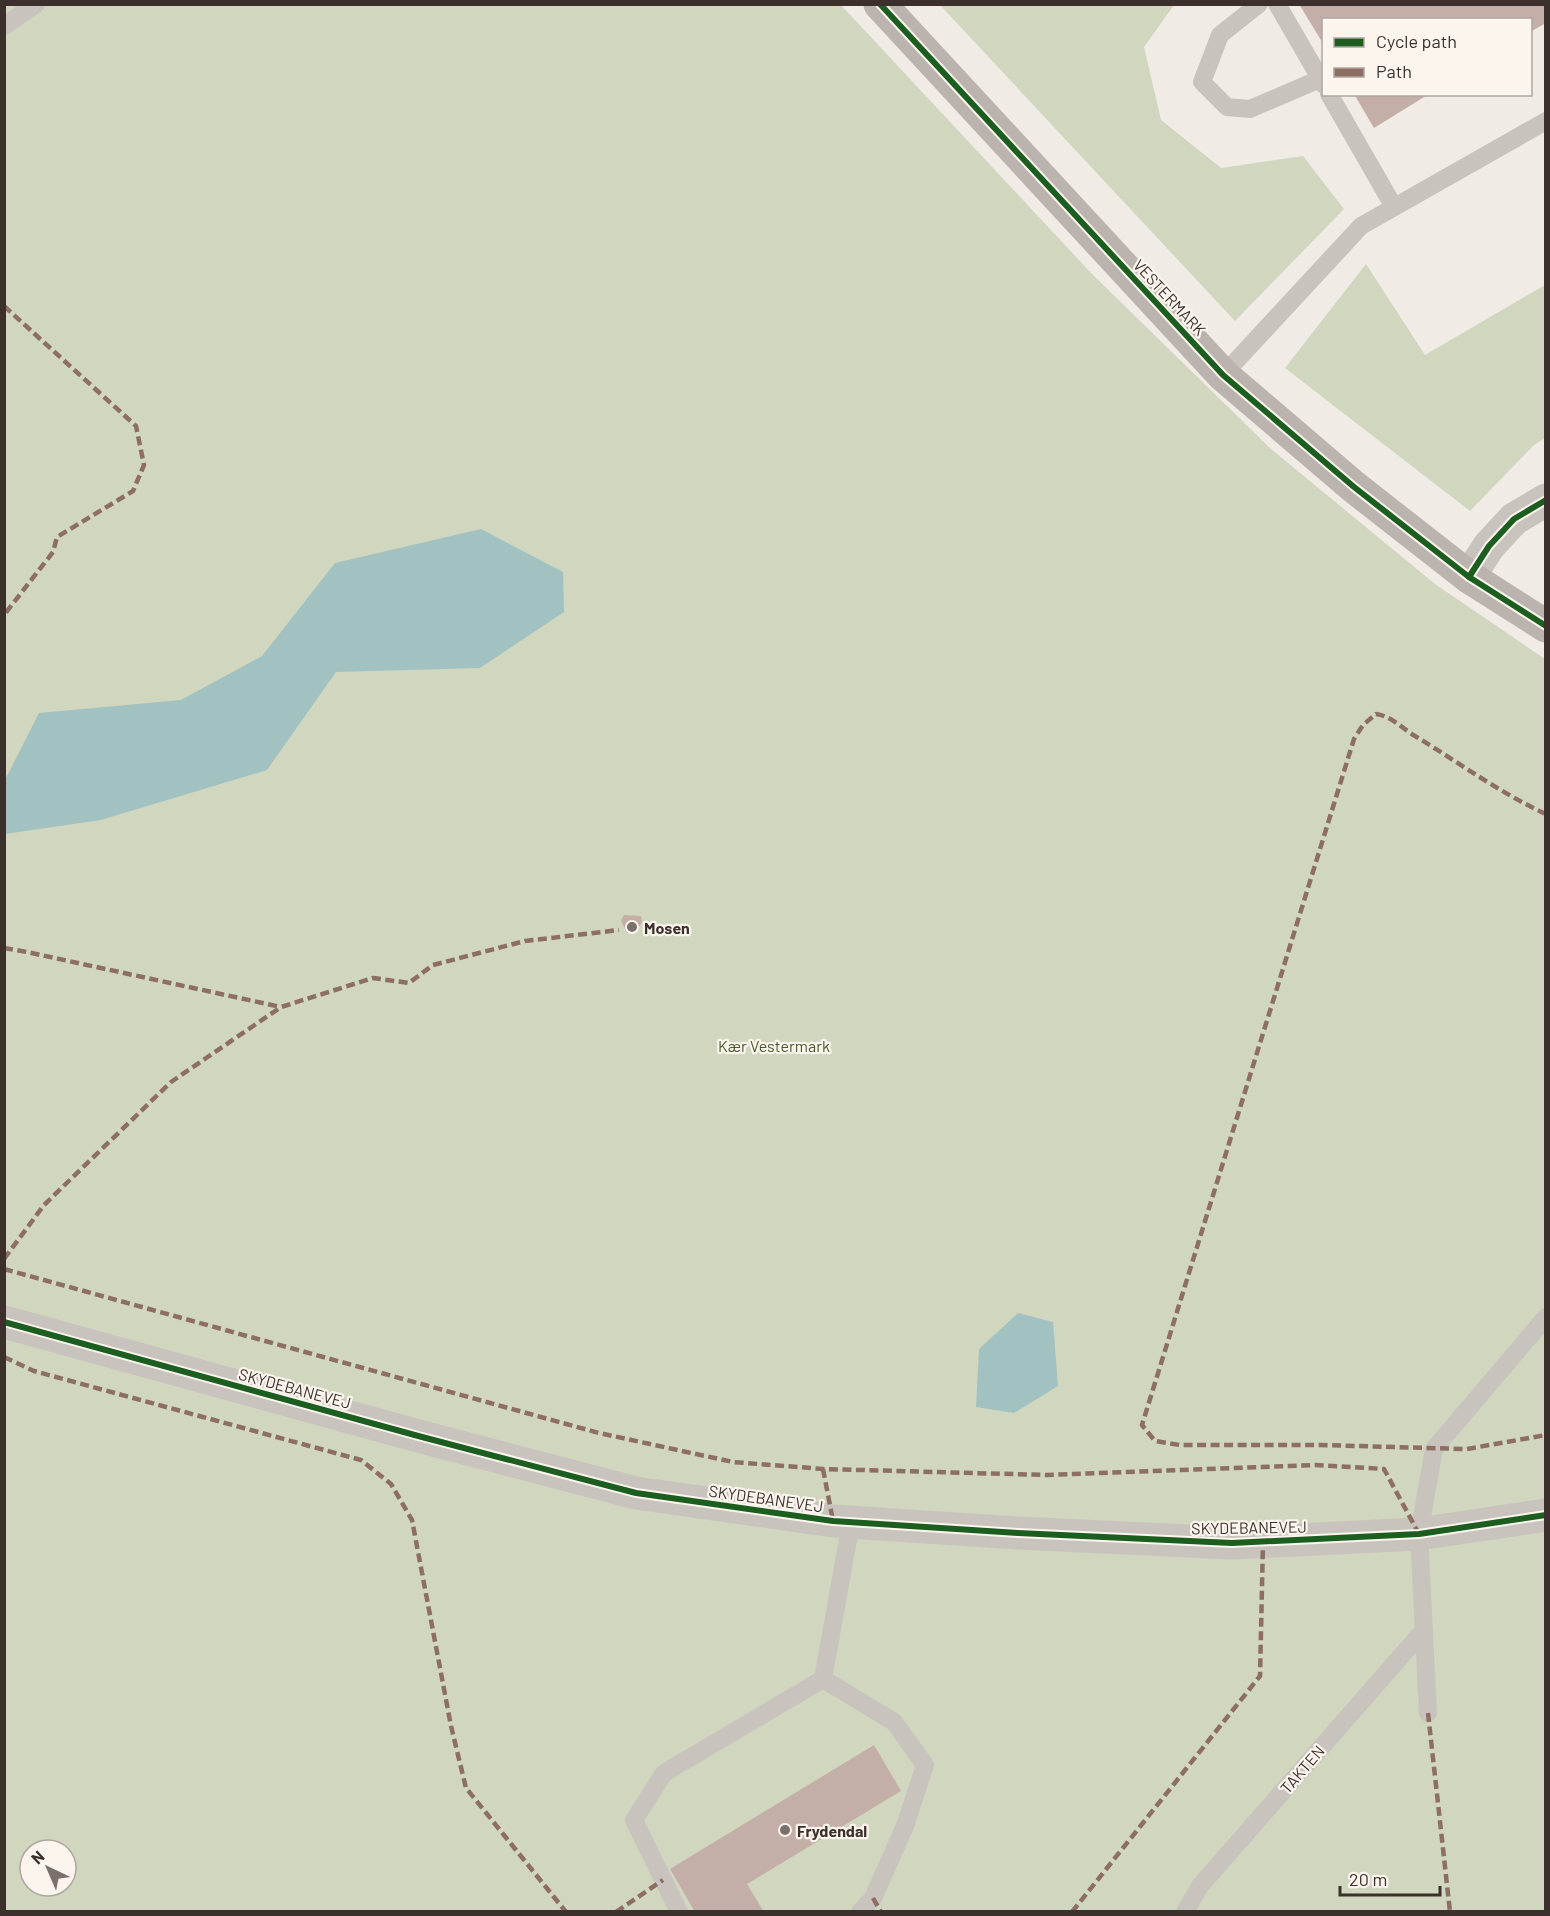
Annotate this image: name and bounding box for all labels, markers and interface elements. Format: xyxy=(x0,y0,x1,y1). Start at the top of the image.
legend xyxy=(1322,18,1532,96)
text: Cycle path xyxy=(1376,30,1457,52)
text: Path xyxy=(1376,60,1412,82)
street label: VESTERMARK xyxy=(1130,255,1210,339)
place label: Mosen xyxy=(644,918,690,937)
marker: Mosen xyxy=(625,920,639,934)
park label: Kær Vestermark xyxy=(718,1036,830,1055)
street label: SKYDEBANEVEJ xyxy=(237,1364,353,1412)
street label: SKYDEBANEVEJ xyxy=(707,1481,825,1515)
street label: SKYDEBANEVEJ xyxy=(1191,1516,1307,1538)
street label: TAKTEN xyxy=(1276,1741,1328,1797)
place label: Frydendal xyxy=(797,1821,867,1840)
marker: Frydendal xyxy=(778,1823,792,1837)
north arrow xyxy=(18,1838,78,1898)
text: N xyxy=(27,1846,48,1867)
scale bar xyxy=(1340,1859,1440,1897)
text: 20 m xyxy=(1349,1868,1387,1890)

